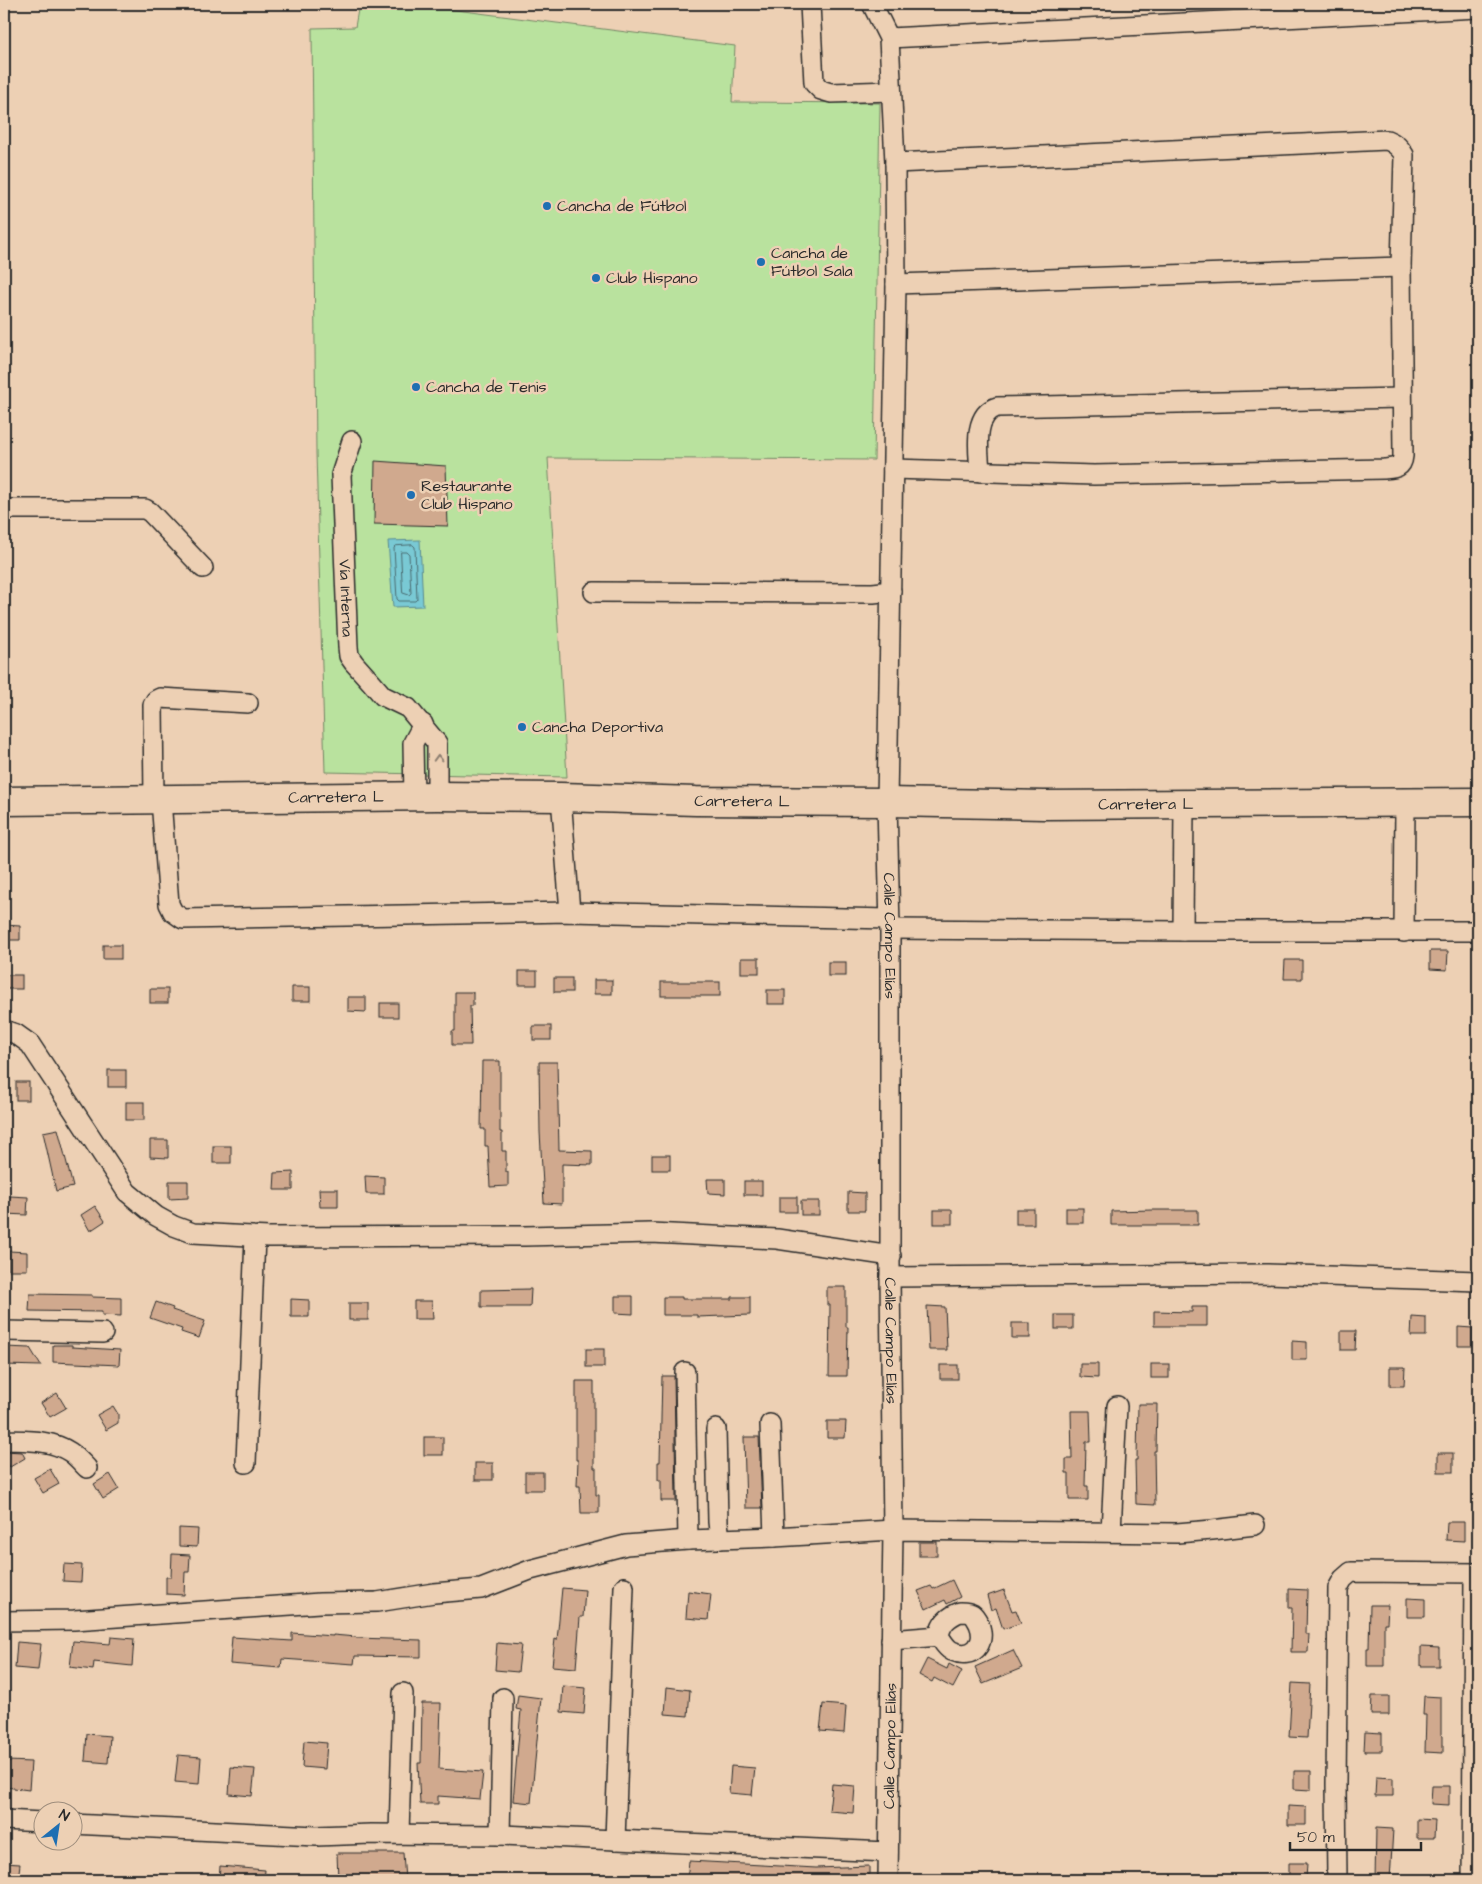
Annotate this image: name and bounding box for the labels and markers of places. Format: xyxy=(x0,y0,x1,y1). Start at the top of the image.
place label: Cancha de Fútbol xyxy=(557,195,687,217)
marker: Cancha de Fútbol xyxy=(541,200,553,212)
place label: Cancha de Fútbol Sala xyxy=(771,242,853,282)
marker: Cancha de Fútbol Sala xyxy=(755,256,767,268)
place label: Club Hispano xyxy=(606,267,698,289)
marker: Club Hispano xyxy=(590,272,602,284)
place label: Cancha de Tenis xyxy=(426,376,546,398)
marker: Cancha de Tenis xyxy=(410,381,422,393)
place label: Restaurante Club Hispano xyxy=(421,475,513,515)
marker: Restaurante Club Hispano xyxy=(405,489,417,501)
place label: Cancha Deportiva xyxy=(532,716,663,738)
marker: Cancha Deportiva xyxy=(516,721,528,733)

